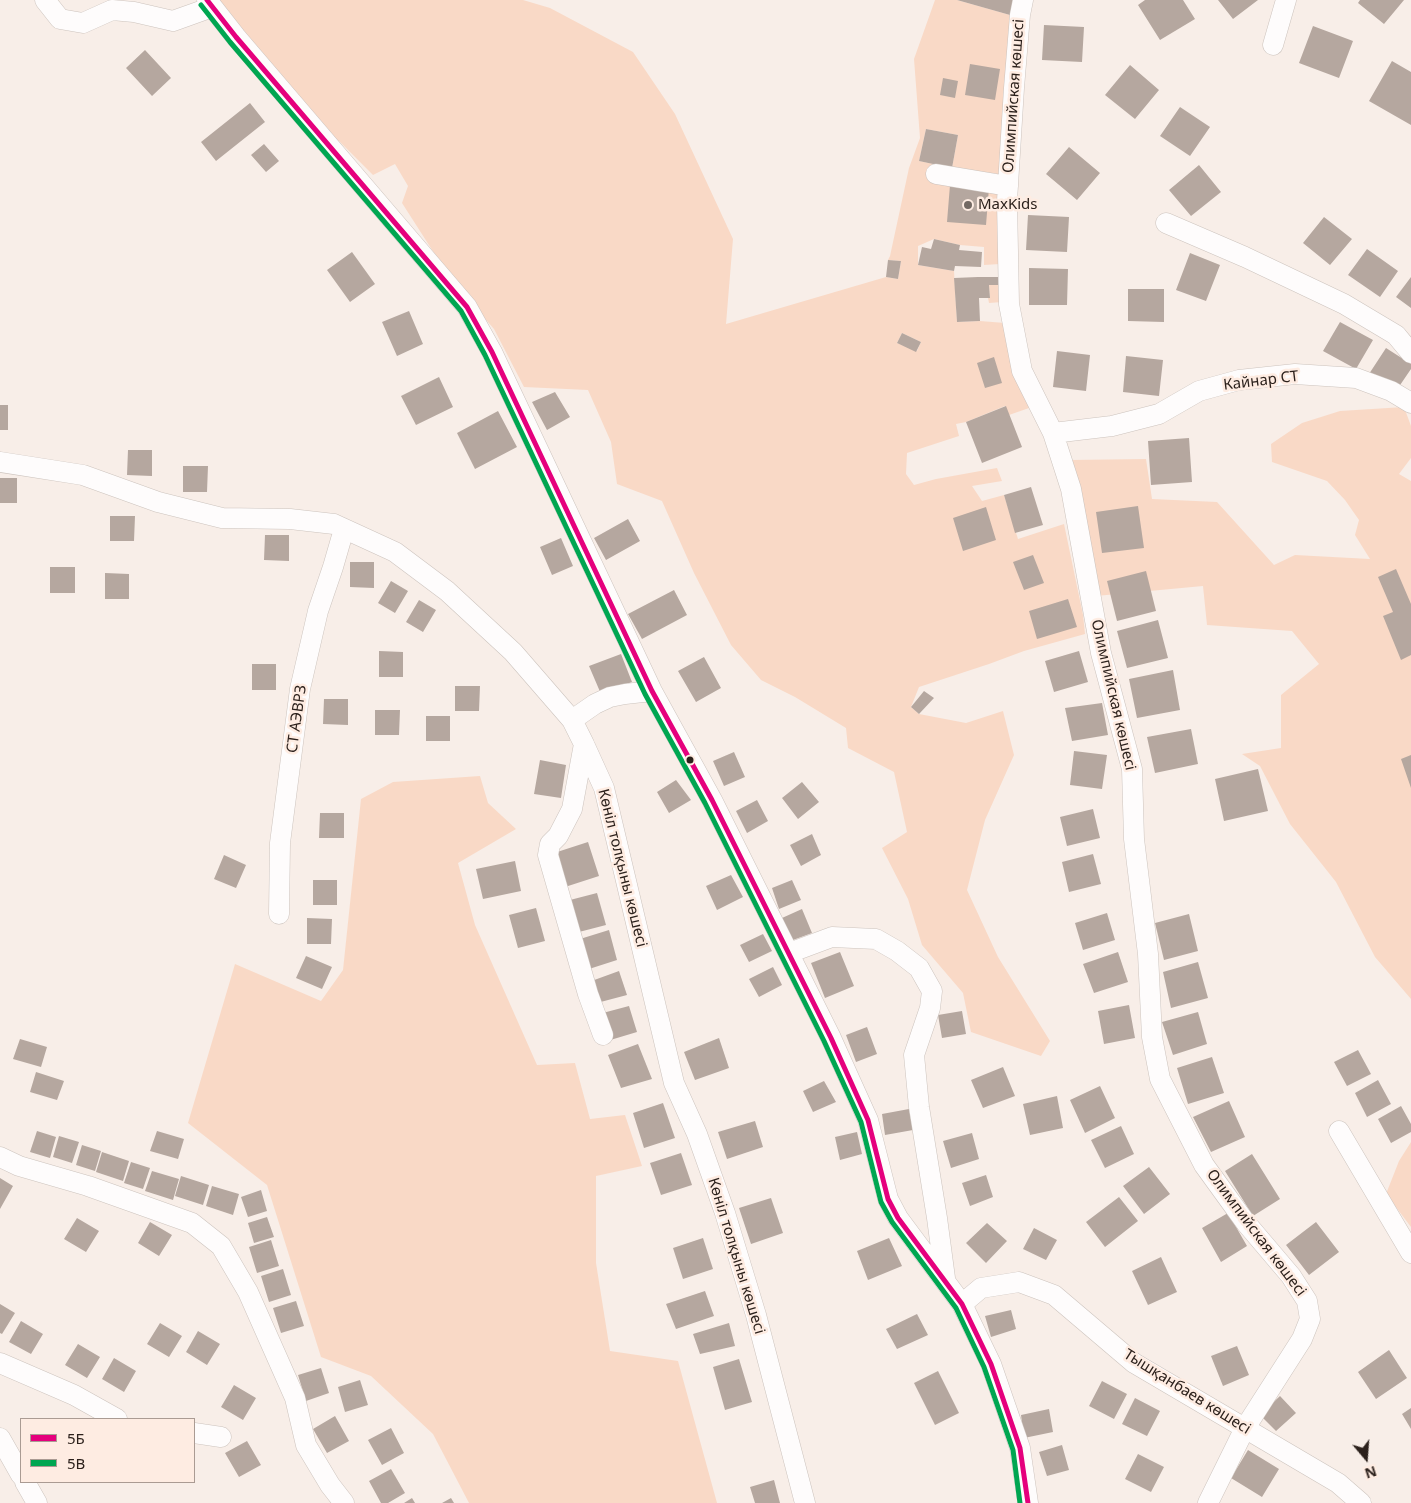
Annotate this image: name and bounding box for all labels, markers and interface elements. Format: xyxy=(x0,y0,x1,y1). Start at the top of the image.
street label: Олимпийская көшесі xyxy=(1000,18,1028,174)
place label: MaxKids xyxy=(978,196,1038,214)
marker: MaxKids xyxy=(962,199,974,211)
street label: Кайнар СТ xyxy=(1222,367,1300,395)
street label: Олимпийская көшесі xyxy=(1087,618,1139,772)
street label: СТ АЭВРЗ xyxy=(283,684,311,754)
unlabelled marker xyxy=(685,755,695,765)
street label: Көніл толқыны көшесі xyxy=(594,787,650,949)
street label: Олимпийская көшесі xyxy=(1202,1166,1310,1300)
street label: Көніл толқыны көшесі xyxy=(704,1176,768,1336)
street label: Тышқанбаев көшесі xyxy=(1120,1346,1254,1438)
legend xyxy=(20,1418,195,1483)
text: 5Б xyxy=(67,1428,85,1448)
north arrow xyxy=(1341,1433,1391,1483)
text: 5В xyxy=(67,1453,85,1473)
text: N xyxy=(1362,1462,1379,1484)

